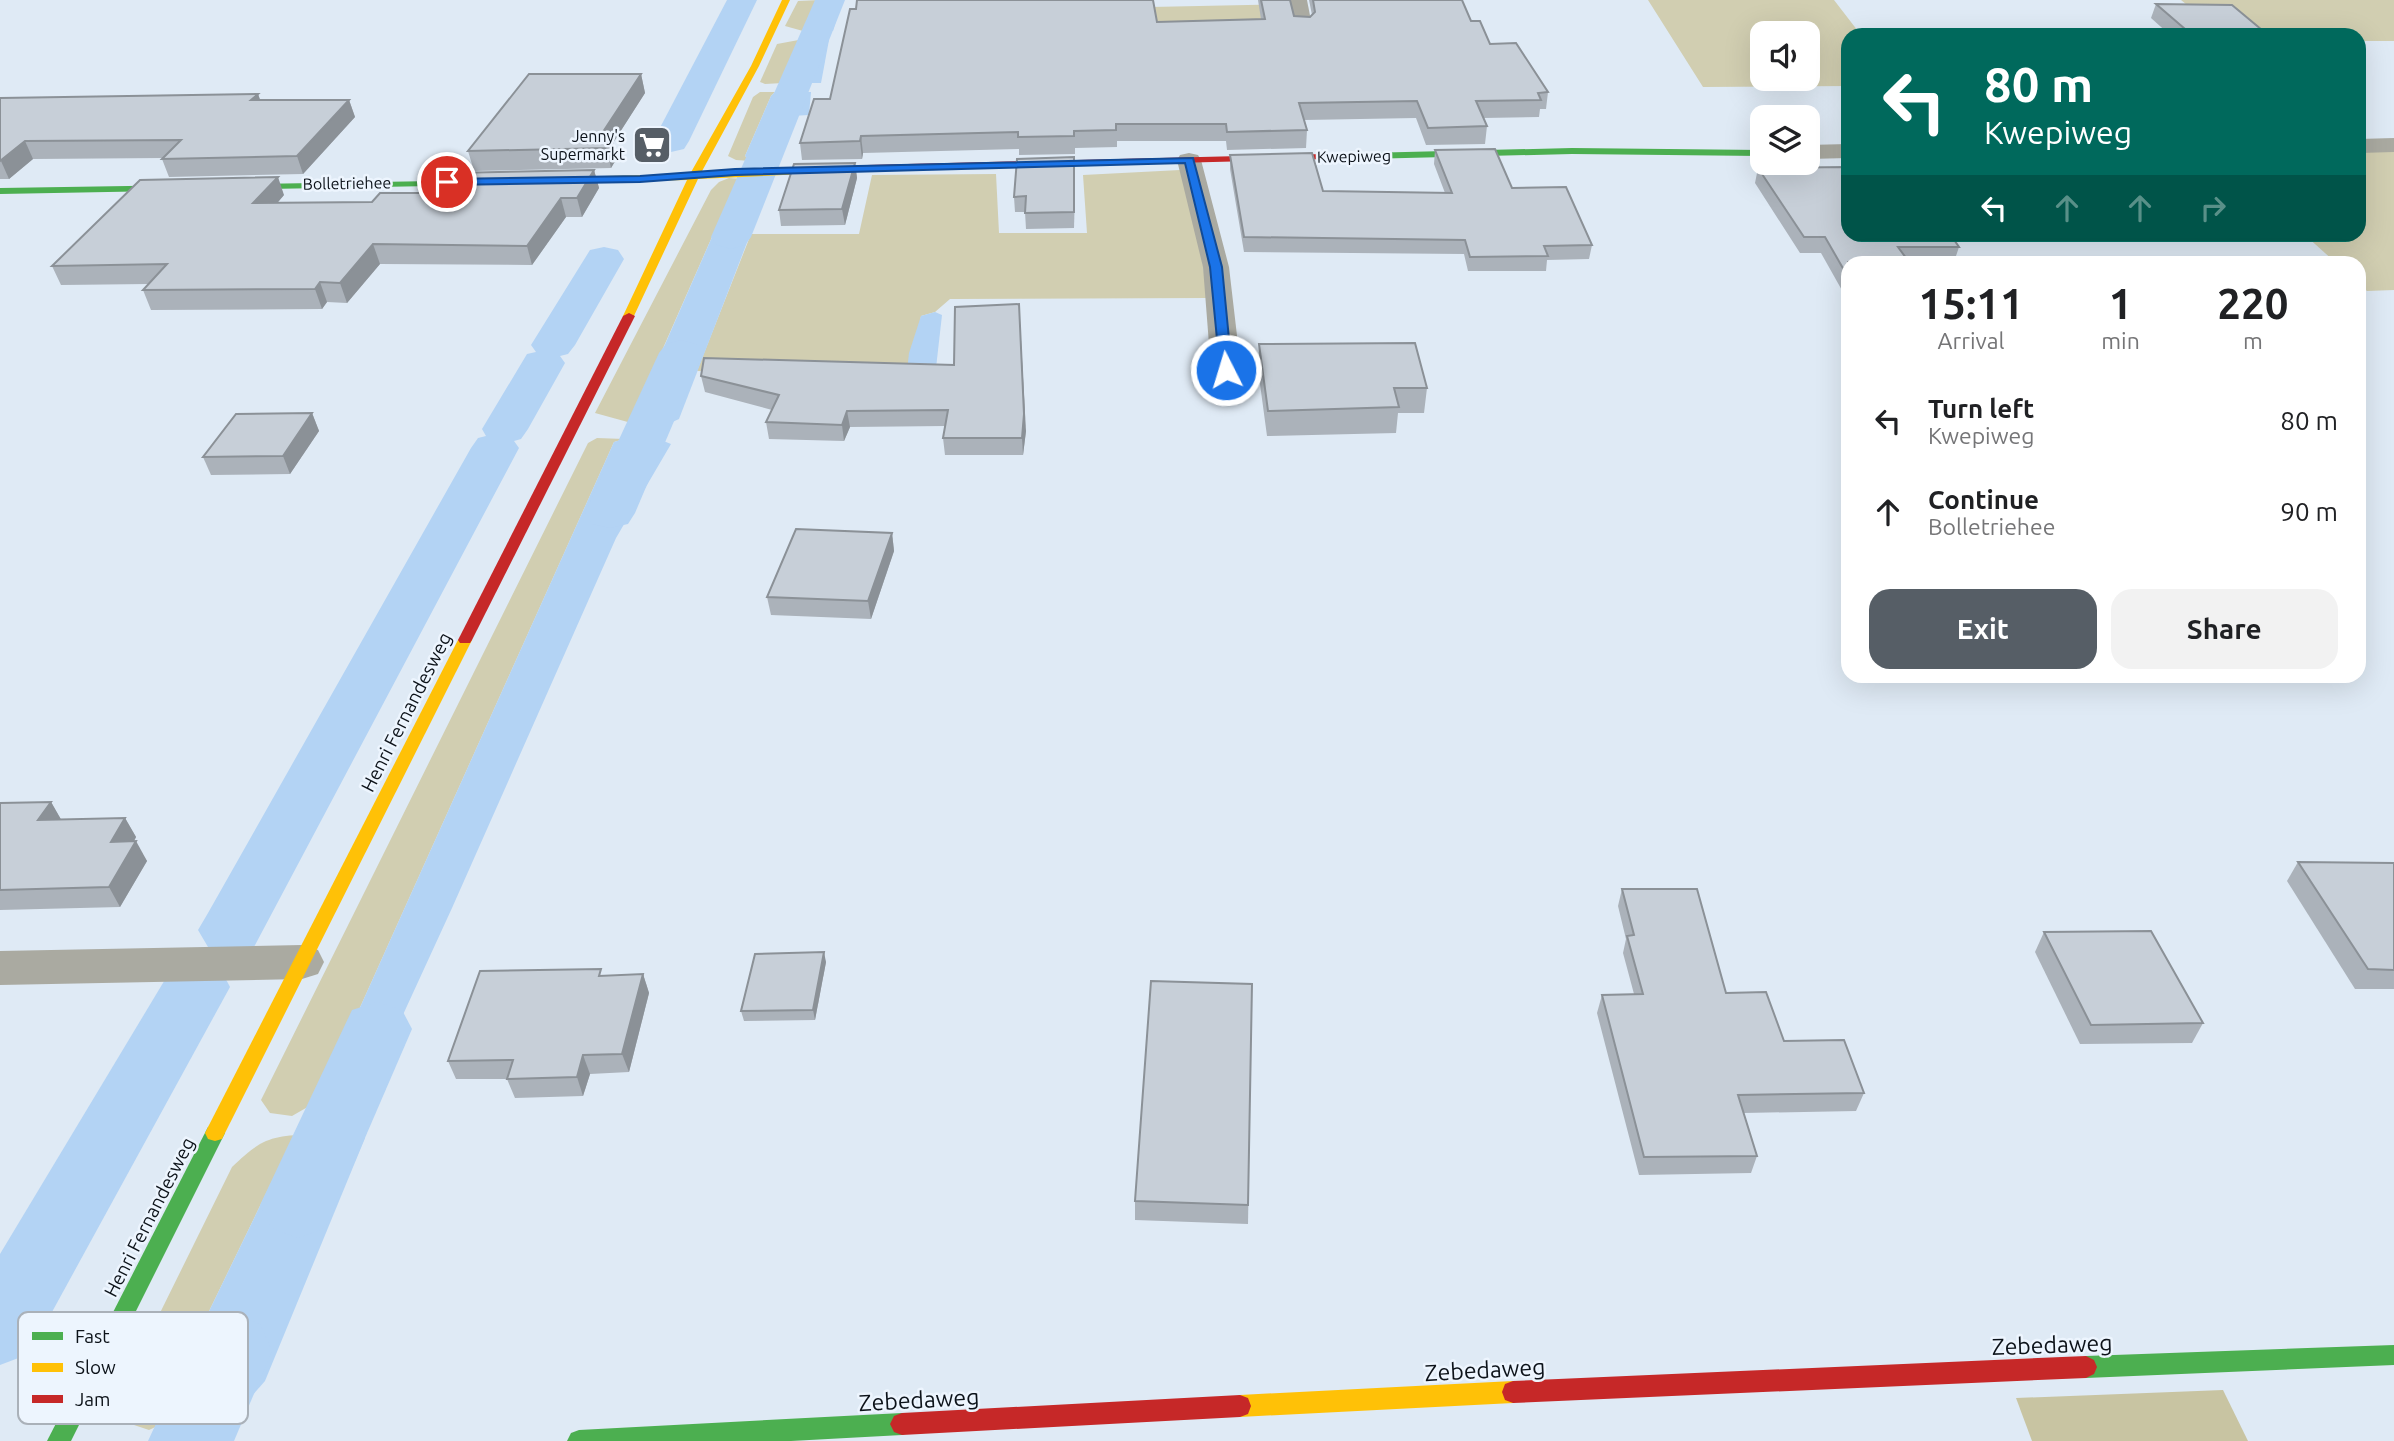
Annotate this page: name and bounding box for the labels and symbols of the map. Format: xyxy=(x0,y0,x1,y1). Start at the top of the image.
supermarket icon: Jenny's Supermarkt xyxy=(631,124,673,166)
place label: Jenny's Supermarkt xyxy=(541,127,626,163)
street label: Kwepiweg xyxy=(1317,146,1391,166)
pin xyxy=(417,152,477,212)
street label: Bolletriehee xyxy=(303,173,391,193)
position arrow xyxy=(1189,333,1263,407)
street label: Henri Fernandesweg xyxy=(356,629,456,795)
street label: Henri Fernandesweg xyxy=(99,1134,199,1300)
legend xyxy=(18,1312,248,1424)
text: Fast xyxy=(75,1325,110,1347)
street label: Zebedaweg xyxy=(1991,1330,2113,1359)
street label: Zebedaweg xyxy=(1424,1354,1546,1385)
text: Slow xyxy=(75,1356,116,1378)
street label: Zebedaweg xyxy=(858,1384,980,1415)
text: Jam xyxy=(75,1388,111,1410)

